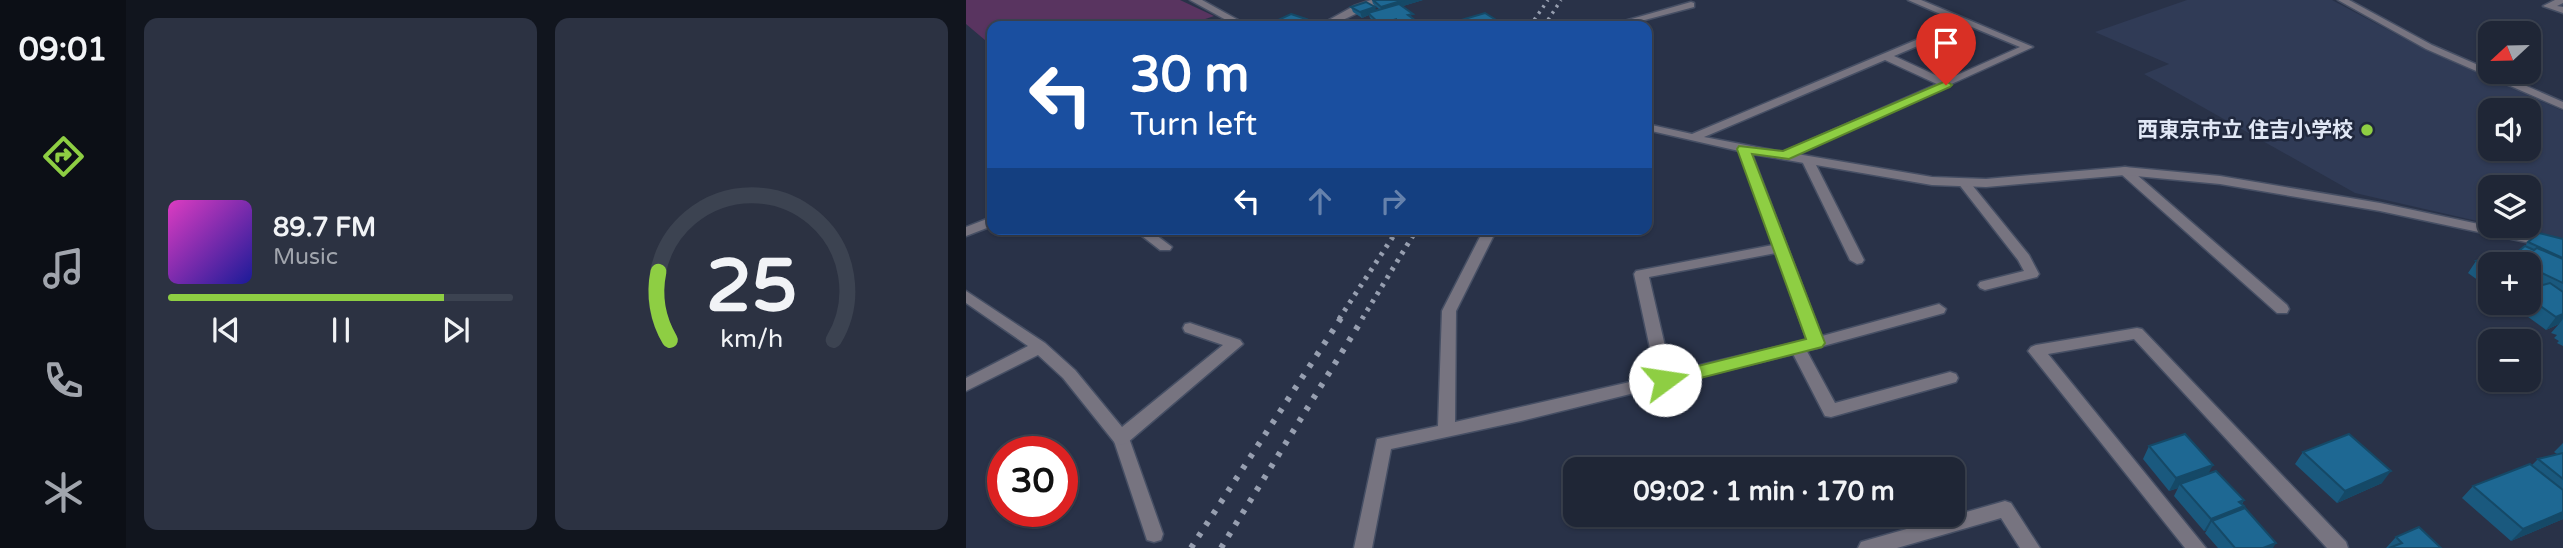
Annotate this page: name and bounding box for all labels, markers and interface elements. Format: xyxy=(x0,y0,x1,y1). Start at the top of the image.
pin xyxy=(1916,13,1976,85)
north arrow xyxy=(2478,21,2541,84)
map controls xyxy=(2478,21,2541,392)
icon: arrive xyxy=(1927,24,1965,62)
text: 09:01 xyxy=(19,31,107,69)
text: 30 m xyxy=(1130,46,1249,105)
icon: left xyxy=(1015,49,1106,140)
button: sound xyxy=(2478,98,2541,161)
text: Turn left xyxy=(1130,106,1257,144)
place label: 西東京市立 住吉小学校 xyxy=(2138,118,2353,143)
marker: 西東京市立 住吉小学校 xyxy=(2359,122,2375,138)
icon: directions xyxy=(39,132,88,181)
button: layers xyxy=(2478,175,2541,238)
icon: left xyxy=(1228,182,1266,220)
icon: ahead xyxy=(1301,182,1339,220)
icon: right xyxy=(1374,182,1412,220)
text: 89.7 FM xyxy=(273,212,376,243)
text: Music xyxy=(273,243,338,271)
text: 25 xyxy=(706,243,797,331)
icon: music xyxy=(39,244,88,293)
button: + xyxy=(2478,252,2541,315)
icon: previous xyxy=(207,311,245,349)
icon: pause xyxy=(322,311,360,349)
icon: next xyxy=(437,311,475,349)
text: km/h xyxy=(720,324,783,354)
button: − xyxy=(2478,329,2541,392)
position arrow xyxy=(1628,343,1702,417)
icon: phone xyxy=(39,356,88,405)
speed limit sign: 30 xyxy=(987,436,1078,527)
icon: climate xyxy=(39,468,88,517)
text: 09:02 · 1 min · 170 m xyxy=(1633,476,1895,507)

